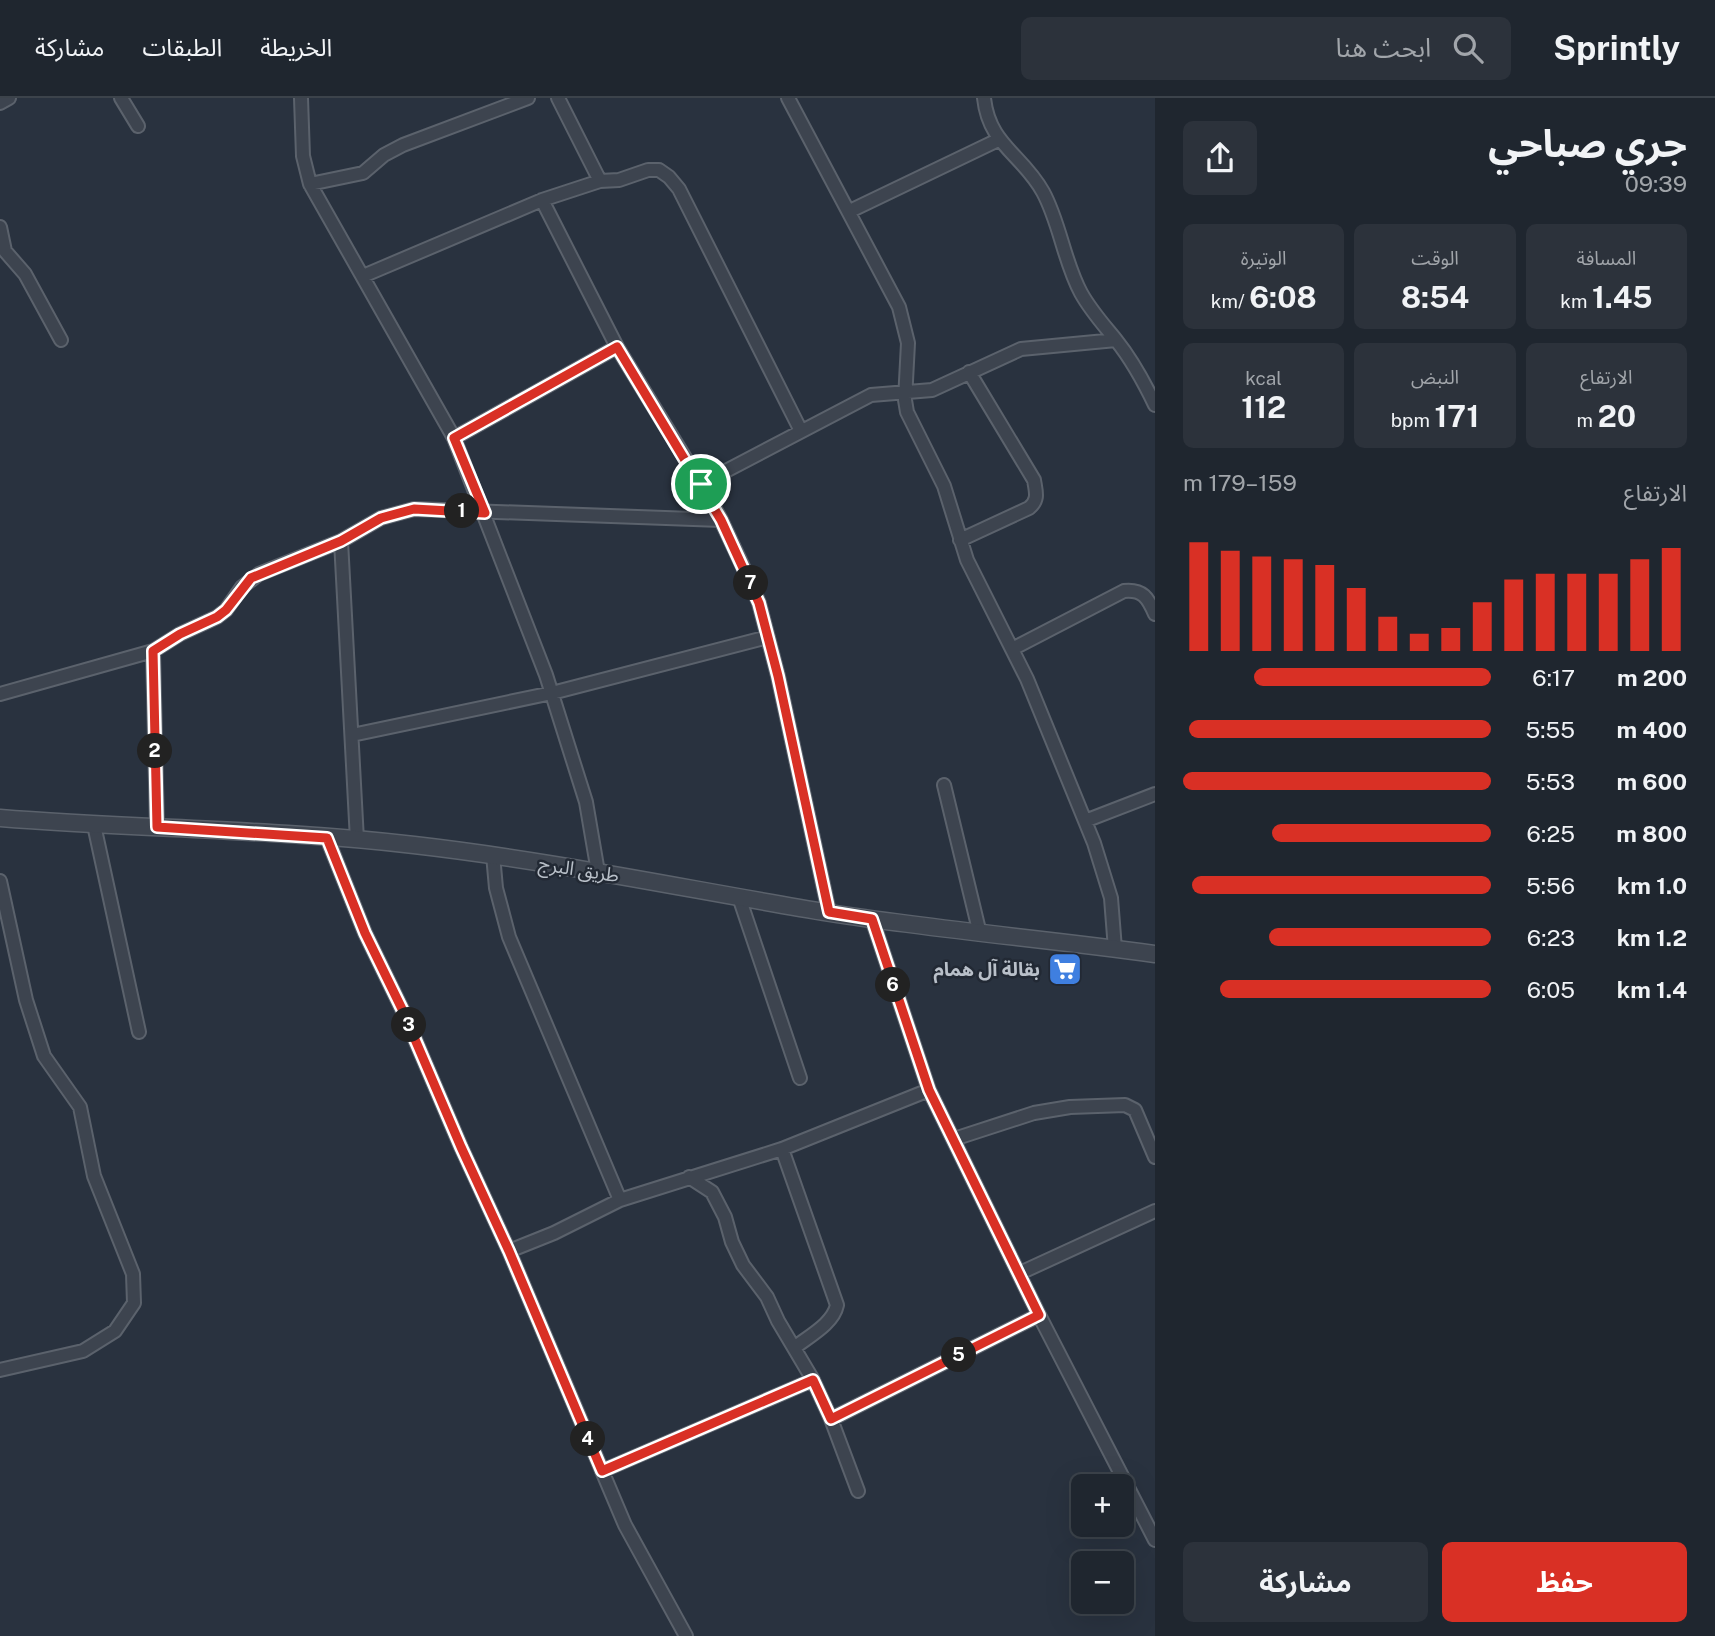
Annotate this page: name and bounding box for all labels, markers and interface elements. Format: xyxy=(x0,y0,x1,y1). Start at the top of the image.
search box xyxy=(1021,17,1511,80)
icon: search xyxy=(1449,29,1487,67)
text: Sprintly xyxy=(1553,29,1680,67)
text: ابحث هنا xyxy=(1335,32,1431,63)
text: مشاركة xyxy=(35,33,104,61)
text: الطبقات xyxy=(142,33,222,61)
text: الخريطة xyxy=(260,33,332,61)
button: share xyxy=(1183,121,1257,195)
text: جري صباحي xyxy=(1488,121,1687,166)
text: 09:39 xyxy=(1625,170,1687,197)
text: الوتيرة xyxy=(1241,247,1287,269)
text: الوقت xyxy=(1411,247,1459,269)
text: المسافة xyxy=(1576,247,1636,269)
text: 6:08 xyxy=(1249,279,1317,315)
text: 8:54 xyxy=(1401,279,1469,315)
text: 1.45 xyxy=(1592,279,1652,315)
text: /km xyxy=(1211,290,1249,312)
text: km xyxy=(1560,290,1592,312)
text: النبض xyxy=(1411,366,1459,388)
text: الارتفاع xyxy=(1580,366,1632,388)
text: kcal xyxy=(1245,367,1282,389)
text: 112 xyxy=(1241,389,1286,425)
text: 171 xyxy=(1434,398,1479,434)
text: 20 xyxy=(1598,398,1636,434)
text: bpm xyxy=(1391,409,1434,431)
text: m xyxy=(1577,409,1598,431)
pin xyxy=(671,454,731,514)
icon: arrive xyxy=(682,465,720,503)
text: 159–179 m xyxy=(1183,469,1297,496)
text: الارتفاع xyxy=(1624,479,1687,506)
pin: 1 xyxy=(444,494,480,528)
text: 1 xyxy=(457,499,466,521)
pin: 7 xyxy=(734,566,768,601)
text: 7 xyxy=(745,571,756,593)
text: 6:17 xyxy=(1532,664,1575,691)
text: 200 m xyxy=(1617,664,1687,691)
text: 5:55 xyxy=(1526,716,1575,743)
text: 400 m xyxy=(1617,716,1687,743)
pin: 2 xyxy=(138,734,172,768)
text: 2 xyxy=(148,739,161,761)
text: 5:53 xyxy=(1526,768,1575,795)
text: 600 m xyxy=(1617,768,1687,795)
text: 6:25 xyxy=(1527,820,1575,847)
text: 800 m xyxy=(1616,820,1687,847)
street label: طريق البرج xyxy=(537,852,621,889)
text: 5:56 xyxy=(1526,872,1575,899)
text: 1.0 km xyxy=(1617,872,1687,899)
text: 6:23 xyxy=(1527,924,1575,951)
text: 1.2 km xyxy=(1617,924,1687,951)
supermarket icon: بقالة آل همام xyxy=(1046,950,1084,988)
place label: بقالة آل همام xyxy=(933,958,1040,984)
pin: 6 xyxy=(876,968,910,1002)
text: 6 xyxy=(886,973,899,995)
text: 6:05 xyxy=(1527,976,1575,1003)
text: 1.4 km xyxy=(1617,976,1687,1003)
pin: 3 xyxy=(392,1007,426,1042)
text: 3 xyxy=(402,1013,415,1035)
pin: 5 xyxy=(942,1338,976,1372)
text: 5 xyxy=(952,1343,965,1365)
pin: 4 xyxy=(570,1422,606,1456)
text: 4 xyxy=(581,1427,594,1449)
map controls xyxy=(1071,1474,1134,1614)
button: + xyxy=(1071,1474,1134,1537)
button: مشاركة xyxy=(1183,1542,1428,1622)
button: حفظ xyxy=(1442,1542,1687,1622)
button: − xyxy=(1071,1551,1134,1614)

